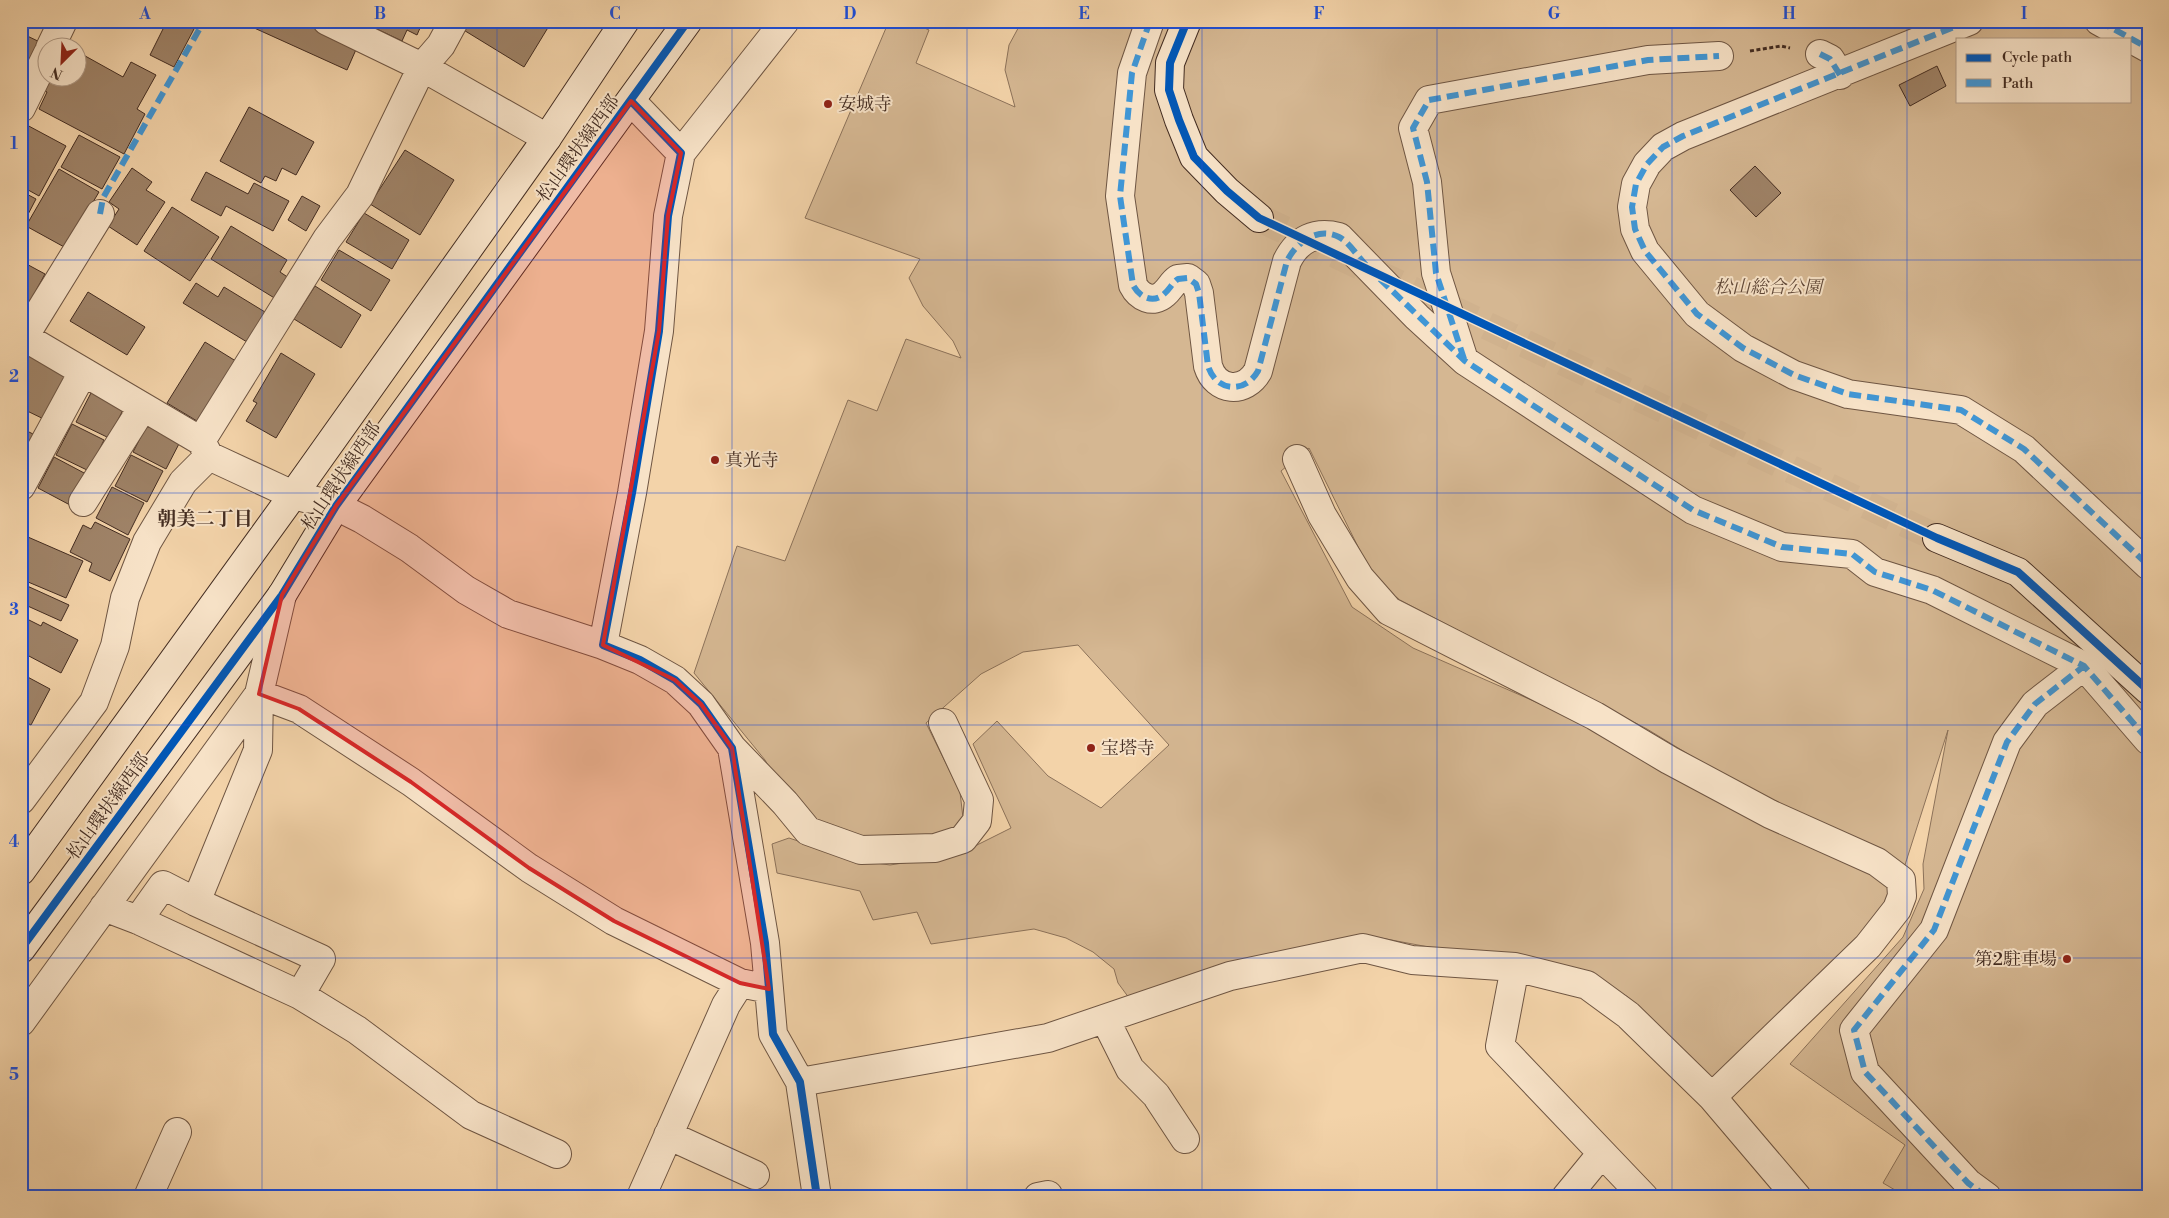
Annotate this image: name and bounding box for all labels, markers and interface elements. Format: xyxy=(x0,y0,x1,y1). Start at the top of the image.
text: A xyxy=(138,4,151,24)
text: B xyxy=(374,4,386,24)
text: C xyxy=(609,4,621,24)
text: D xyxy=(844,4,857,24)
text: E xyxy=(1078,4,1090,24)
text: F xyxy=(1313,4,1325,24)
text: G xyxy=(1548,4,1561,24)
text: H xyxy=(1782,4,1796,24)
text: I xyxy=(2021,4,2027,24)
north arrow xyxy=(38,38,88,88)
legend xyxy=(1956,38,2132,102)
text: Cycle path xyxy=(2002,48,2072,67)
text: N xyxy=(48,62,66,83)
text: Path xyxy=(2002,74,2034,93)
street label: 松山環状線西部 xyxy=(532,91,625,206)
place label: 安城寺 xyxy=(838,93,892,116)
marker: 安城寺 xyxy=(822,98,834,110)
text: 1 xyxy=(10,134,18,154)
park label: 松山総合公園 xyxy=(1714,276,1825,299)
text: 2 xyxy=(9,367,19,387)
street label: 松山環状線西部 xyxy=(297,418,386,535)
place label: 真光寺 xyxy=(725,449,779,472)
marker: 真光寺 xyxy=(709,454,721,466)
district label: 朝美二丁目 xyxy=(157,507,253,531)
text: 3 xyxy=(9,600,19,620)
place label: 宝塔寺 xyxy=(1101,737,1155,760)
marker: 宝塔寺 xyxy=(1085,742,1097,754)
street label: 松山環状線西部 xyxy=(62,749,155,864)
text: 4 xyxy=(9,832,20,852)
place label: 第2駐車場 xyxy=(1975,948,2057,971)
marker: 第2駐車場 xyxy=(2061,953,2073,965)
text: 5 xyxy=(9,1065,19,1085)

